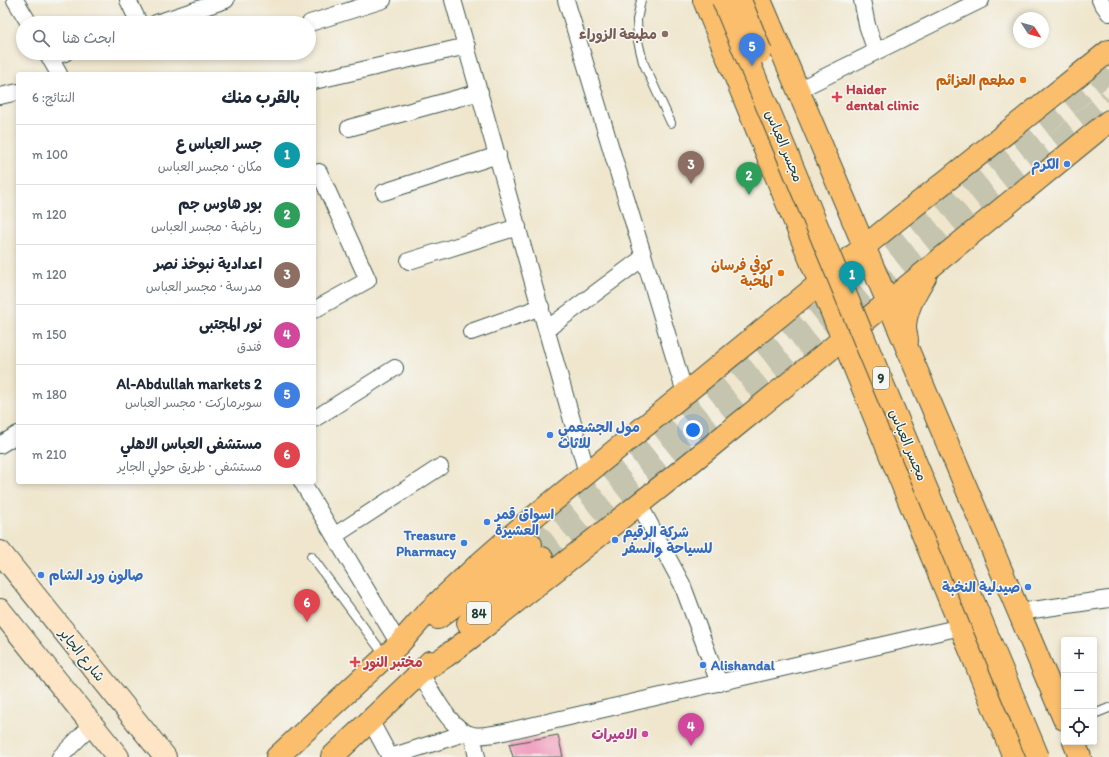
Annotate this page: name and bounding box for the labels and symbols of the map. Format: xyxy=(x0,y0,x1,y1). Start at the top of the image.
north arrow xyxy=(1013,12,1049,48)
place label: مطبعة الزوراء xyxy=(579,26,657,44)
marker: مطبعة الزوراء xyxy=(660,29,670,39)
pin: 5 xyxy=(739,33,765,66)
place label: مطعم العزائم xyxy=(936,72,1015,91)
marker: مطعم العزائم xyxy=(1018,75,1028,85)
place label: Haider dental clinic xyxy=(846,81,919,114)
marker: Haider dental clinic xyxy=(831,91,843,103)
street label: مجسر العباس xyxy=(761,107,807,185)
pin: 3 xyxy=(678,151,704,184)
place label: الكرم xyxy=(1031,156,1059,175)
marker: الكرم xyxy=(1062,159,1072,169)
pin: 2 xyxy=(736,162,762,195)
place label: كوفي فرسان المحبة xyxy=(711,255,774,290)
pin: 1 xyxy=(839,261,865,294)
marker: كوفي فرسان المحبة xyxy=(776,268,786,278)
road number: 9 xyxy=(873,367,889,389)
street label: مجسر العباس xyxy=(885,406,931,484)
place label: مول الجشعمي للاثاث xyxy=(558,419,640,452)
your location xyxy=(683,420,703,440)
marker: مول الجشعمي للاثاث xyxy=(545,430,555,440)
place label: اسواق قمر العشيرة xyxy=(493,506,554,539)
marker: اسواق قمر العشيرة xyxy=(482,517,492,527)
place label: شركة الرقيم للسياحة والسفر xyxy=(621,524,712,558)
place label: Treasure Pharmacy xyxy=(396,527,456,560)
marker: شركة الرقيم للسياحة والسفر xyxy=(610,535,620,545)
marker: Treasure Pharmacy xyxy=(459,538,469,548)
place label: صالون ورد الشام xyxy=(49,567,143,586)
marker: صالون ورد الشام xyxy=(36,570,46,580)
place label: صيدلية النخبة xyxy=(942,579,1020,596)
marker: صيدلية النخبة xyxy=(1023,582,1033,592)
pin: 6 xyxy=(294,589,320,622)
road number: 84 xyxy=(467,602,491,624)
street label: شارع الجاير xyxy=(54,624,108,685)
place label: مختبر النور xyxy=(362,654,423,672)
marker: مختبر النور xyxy=(349,656,361,668)
place label: Alishandal xyxy=(710,657,776,674)
marker: Alishandal xyxy=(698,660,708,670)
pin: 4 xyxy=(678,713,704,746)
place label: الاميرات xyxy=(591,726,637,743)
marker: الاميرات xyxy=(640,729,650,739)

